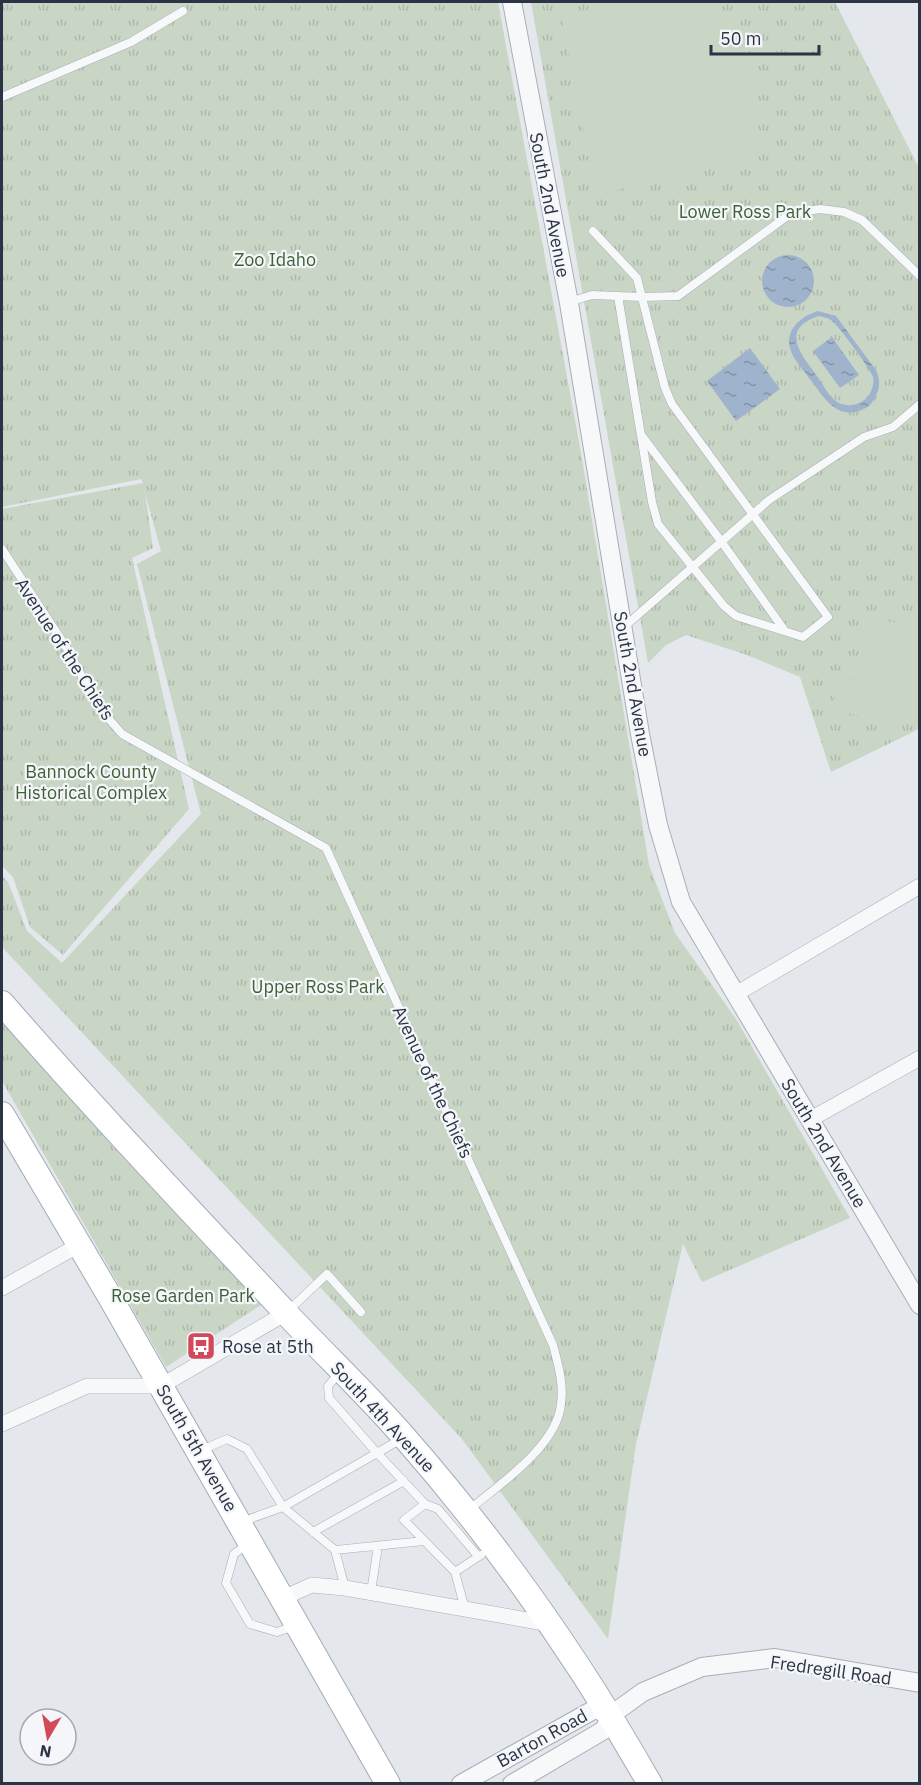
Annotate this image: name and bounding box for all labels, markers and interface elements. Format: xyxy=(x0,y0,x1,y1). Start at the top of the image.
scale bar xyxy=(711,18,819,56)
text: 50 m xyxy=(720,27,762,50)
street label: South 2nd Avenue xyxy=(525,130,575,280)
park label: Lower Ross Park xyxy=(679,200,812,223)
park label: Zoo Idaho xyxy=(234,248,316,271)
street label: Avenue of the Chiefs xyxy=(10,573,120,725)
street label: South 2nd Avenue xyxy=(609,609,657,759)
park label: Bannock County Historical Complex xyxy=(15,760,167,804)
park label: Upper Ross Park xyxy=(251,975,385,998)
street label: Avenue of the Chiefs xyxy=(388,1002,478,1162)
street label: South 2nd Avenue xyxy=(776,1074,872,1212)
park label: Rose Garden Park xyxy=(111,1284,256,1307)
bus stop icon: Rose at 5th xyxy=(185,1330,217,1362)
place label: Rose at 5th xyxy=(222,1335,314,1358)
street label: South 4th Avenue xyxy=(326,1357,440,1477)
street label: South 5th Avenue xyxy=(151,1380,243,1516)
street label: Fredregill Road xyxy=(769,1650,893,1690)
street label: Barton Road xyxy=(493,1704,591,1772)
north arrow xyxy=(18,1707,78,1767)
text: N xyxy=(38,1741,53,1763)

